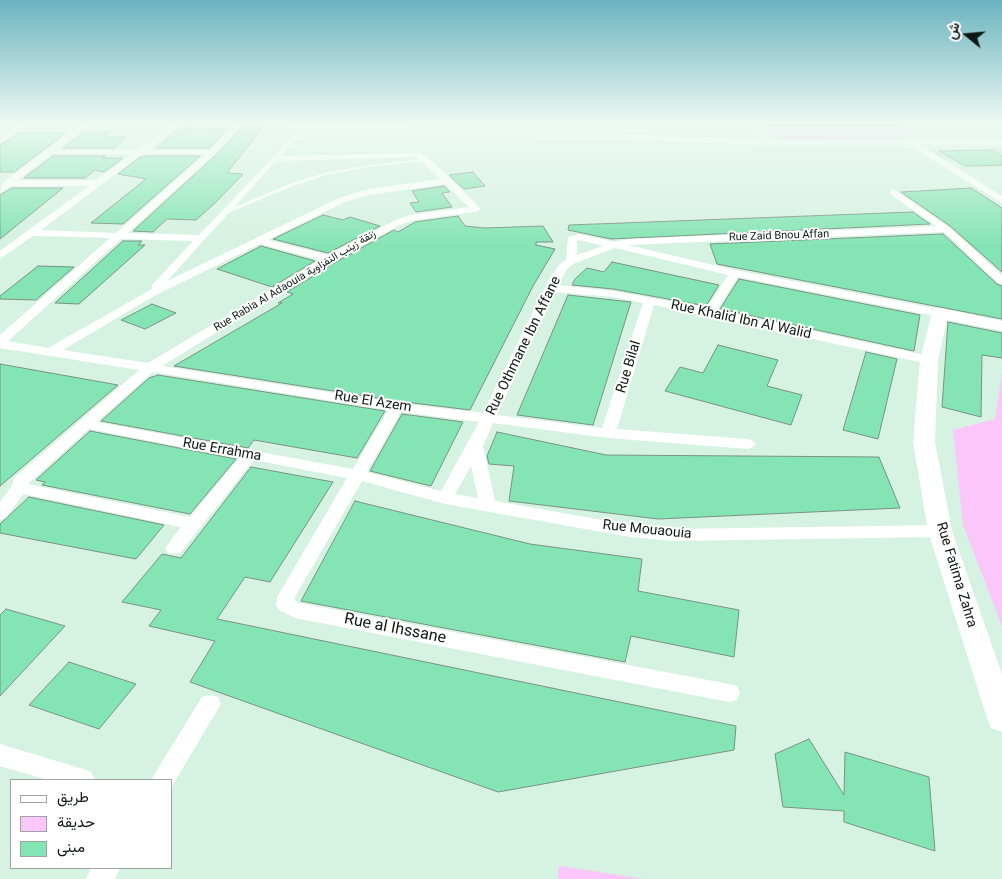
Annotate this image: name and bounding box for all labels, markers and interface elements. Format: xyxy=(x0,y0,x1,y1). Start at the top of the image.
north arrow xyxy=(942,10,992,60)
text: ش xyxy=(943,20,963,41)
street label: Rue Rabia Al Adaouia زنقة زينب النفزاوية xyxy=(212,227,378,335)
street label: Rue Zaid Bnou Affan xyxy=(729,228,829,244)
street label: Rue Othmane Ibn Affane xyxy=(483,274,565,418)
street label: Rue Khalid Ibn Al Walid xyxy=(669,297,813,343)
street label: Rue Bilal xyxy=(613,339,645,395)
street label: Rue El Azem xyxy=(333,388,413,416)
street label: Rue Errahma xyxy=(181,435,263,465)
street label: Rue Mouaouia xyxy=(602,517,692,543)
street label: Rue Fatima Zahra xyxy=(932,520,980,630)
street label: Rue al Ihssane xyxy=(342,610,448,648)
legend xyxy=(10,779,172,869)
text: طريق xyxy=(57,788,89,806)
text: حديقة xyxy=(57,813,95,831)
text: مبنى xyxy=(57,838,85,856)

